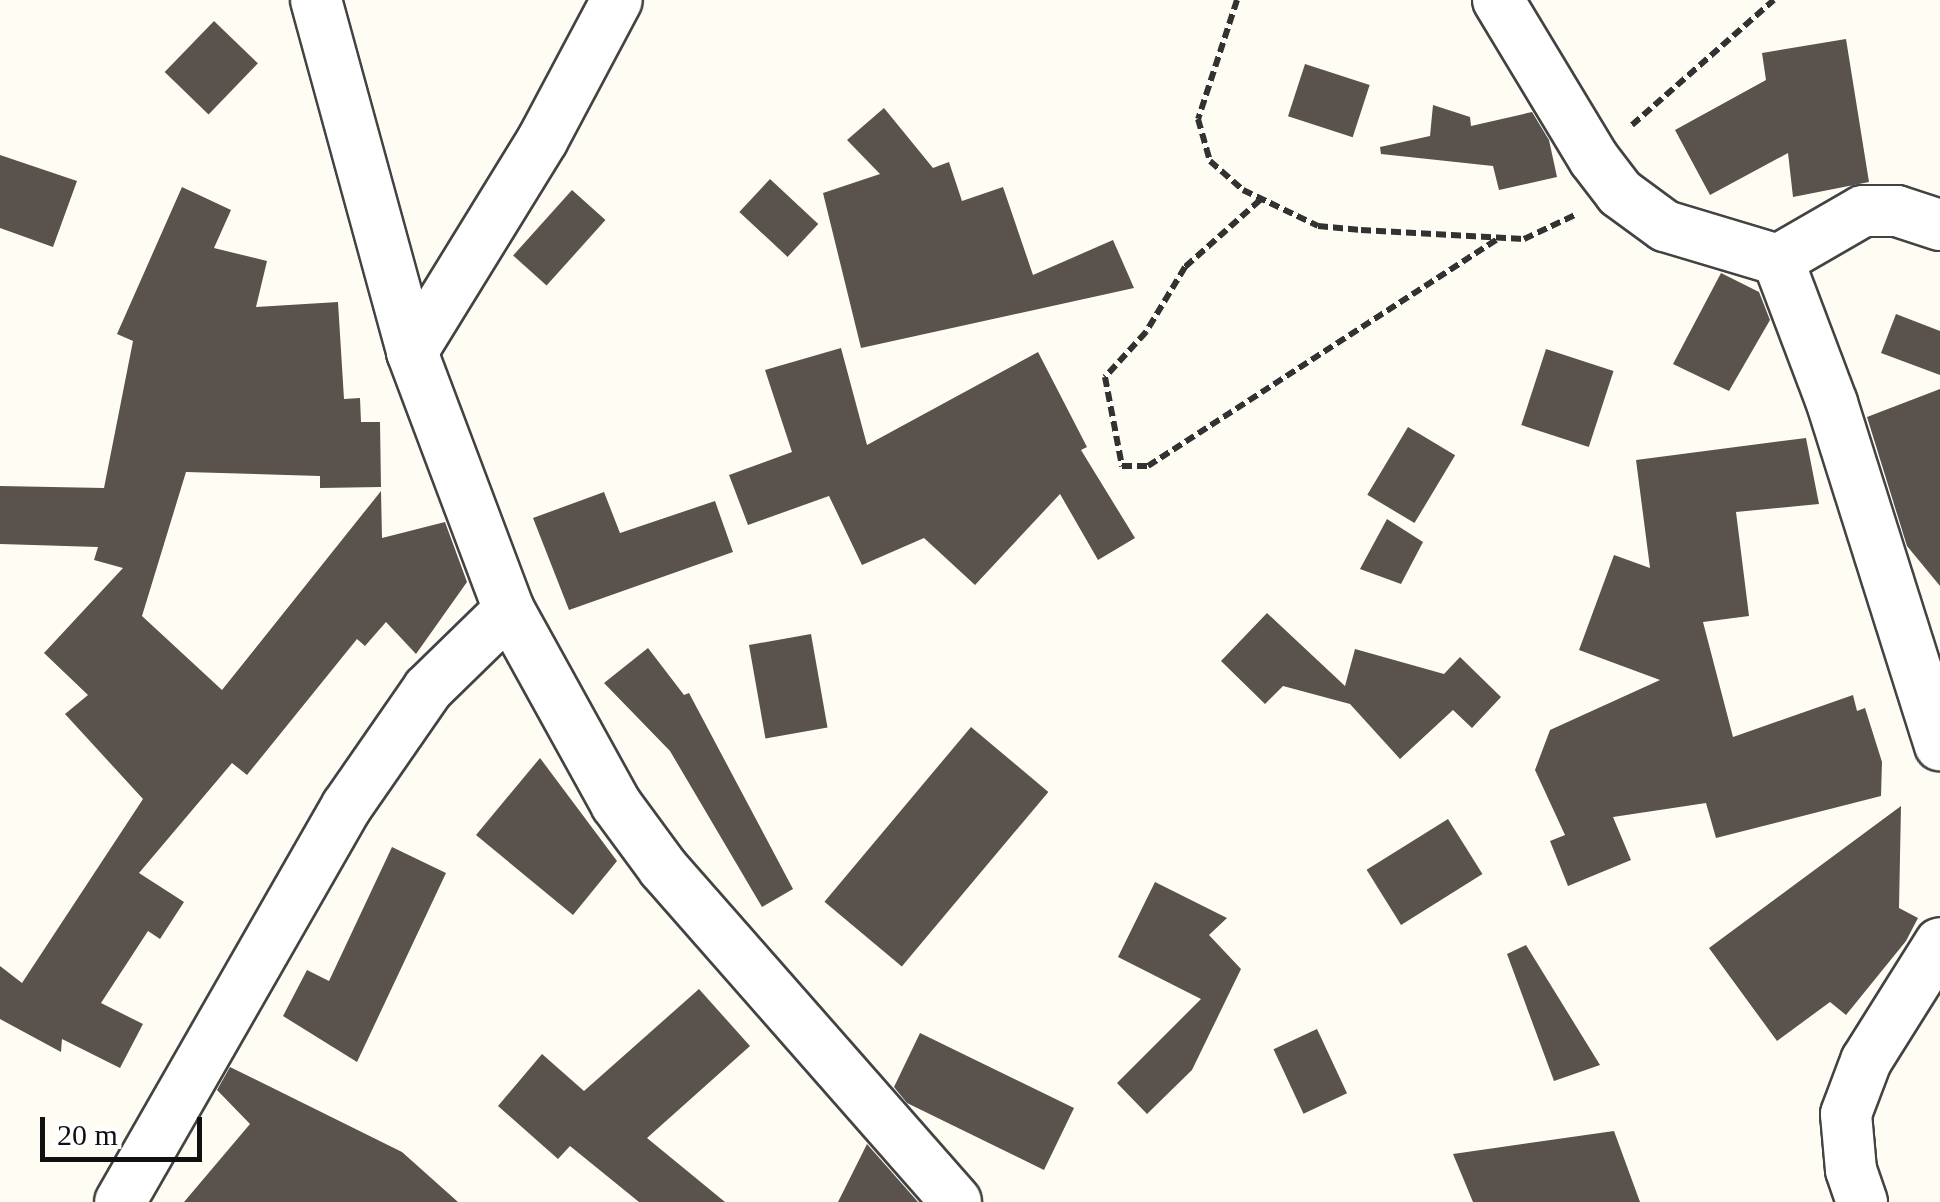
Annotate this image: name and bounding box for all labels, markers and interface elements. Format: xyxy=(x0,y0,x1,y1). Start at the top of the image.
scale bar xyxy=(45,1097,208,1159)
text: 20 m xyxy=(57,1118,118,1151)

